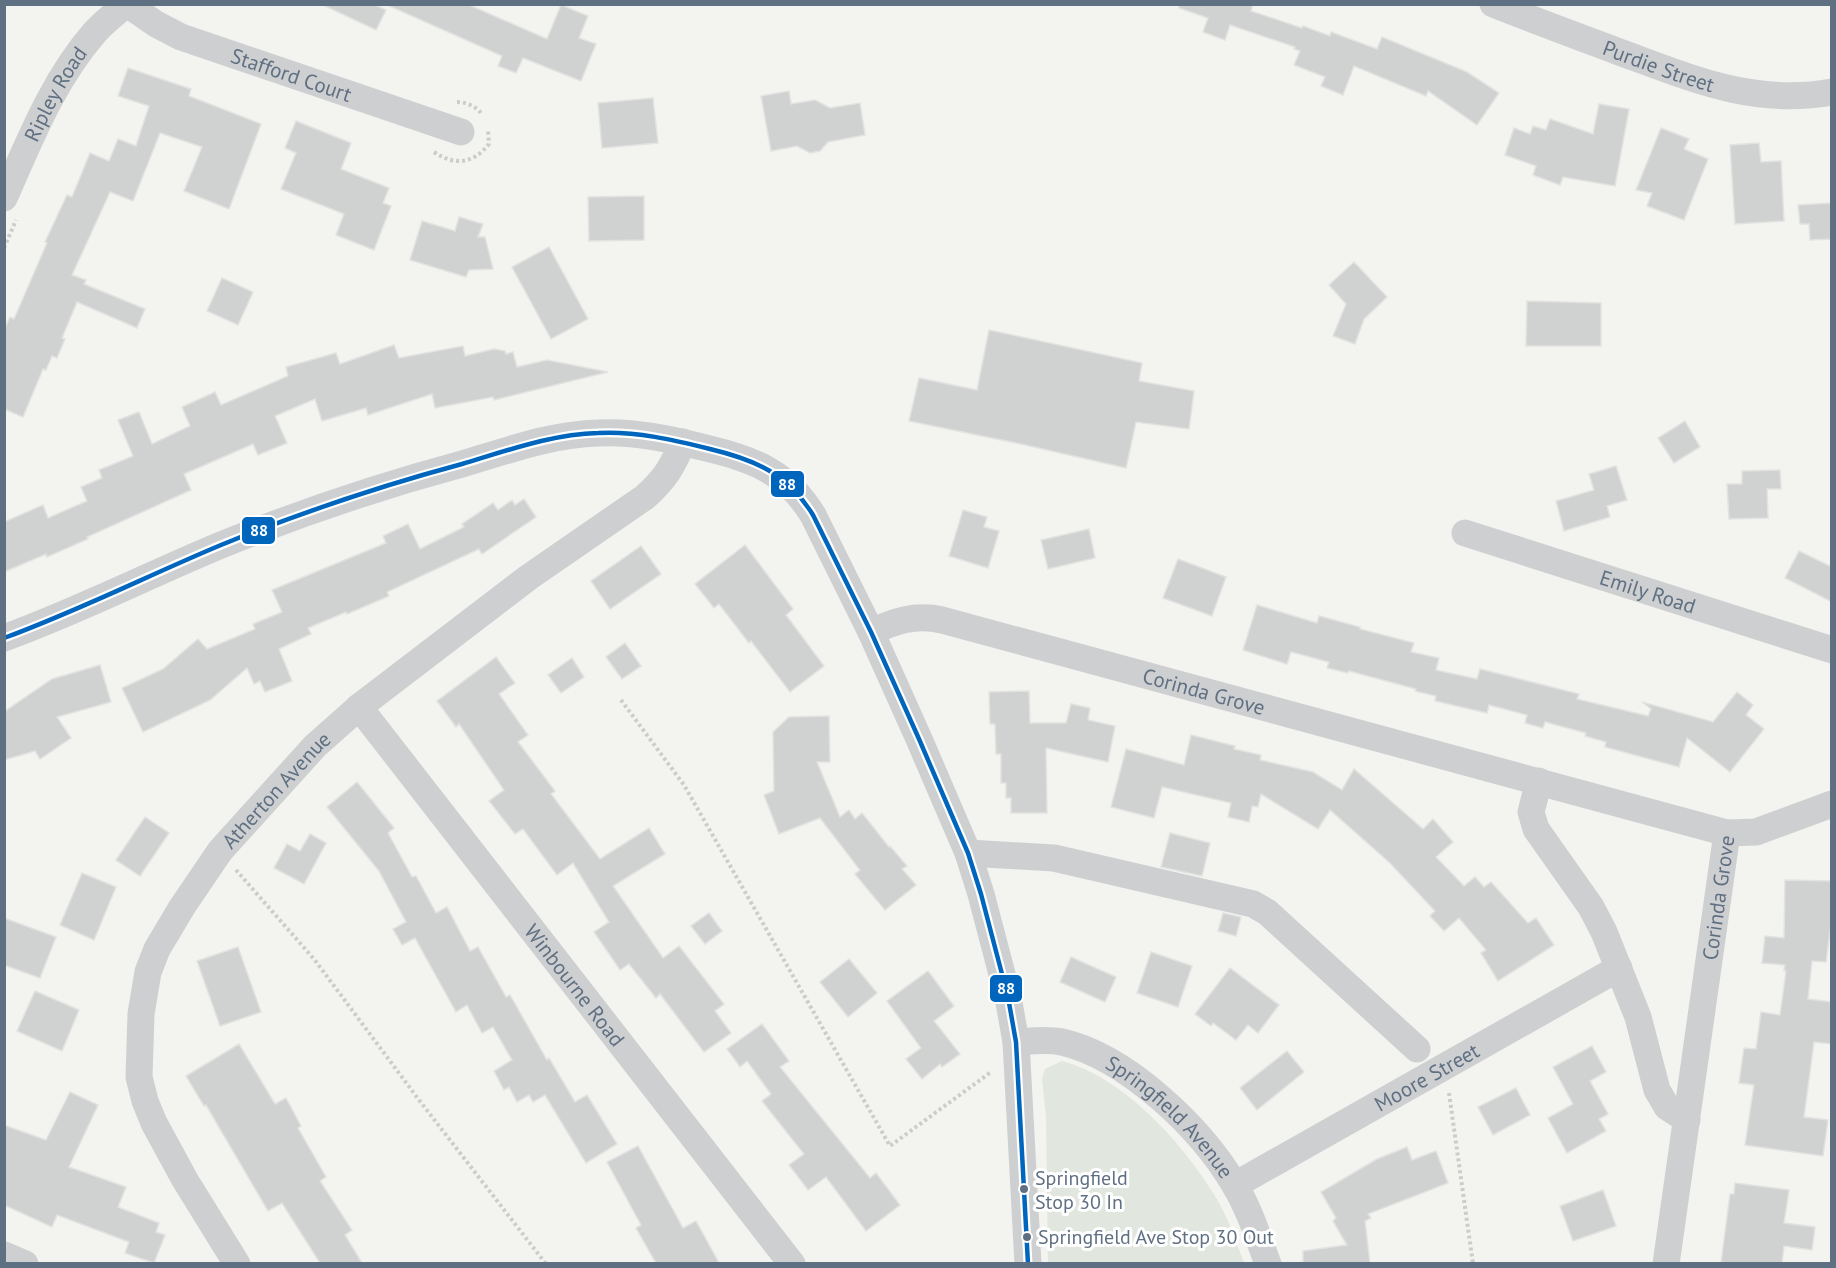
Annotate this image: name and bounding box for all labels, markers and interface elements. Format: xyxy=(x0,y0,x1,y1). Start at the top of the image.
street label: Purdie Street xyxy=(1599,34,1718,98)
street label: Ripley Road xyxy=(18,41,92,146)
street label: Stafford Court xyxy=(227,41,355,107)
line badge: 88 xyxy=(770,470,805,498)
text: 88 xyxy=(778,474,796,494)
line badge: 88 xyxy=(241,516,276,545)
text: 88 xyxy=(250,520,268,540)
street label: Emily Road xyxy=(1597,563,1699,619)
street label: Corinda Grove xyxy=(1140,662,1268,721)
street label: Atherton Avenue xyxy=(216,725,336,854)
street label: Corinda Grove xyxy=(1696,834,1740,962)
street label: Winbourne Road xyxy=(519,918,631,1052)
line badge: 88 xyxy=(989,974,1023,1003)
text: 88 xyxy=(997,978,1015,998)
street label: Moore Street xyxy=(1369,1036,1484,1117)
street label: Springfield Avenue xyxy=(1101,1049,1240,1183)
place label: Springfield Stop 30 In xyxy=(1035,1165,1128,1215)
marker: Springfield Stop 30 In xyxy=(1018,1183,1030,1195)
place label: Springfield Ave Stop 30 Out xyxy=(1038,1224,1274,1250)
marker: Springfield Ave Stop 30 Out xyxy=(1021,1231,1033,1243)

